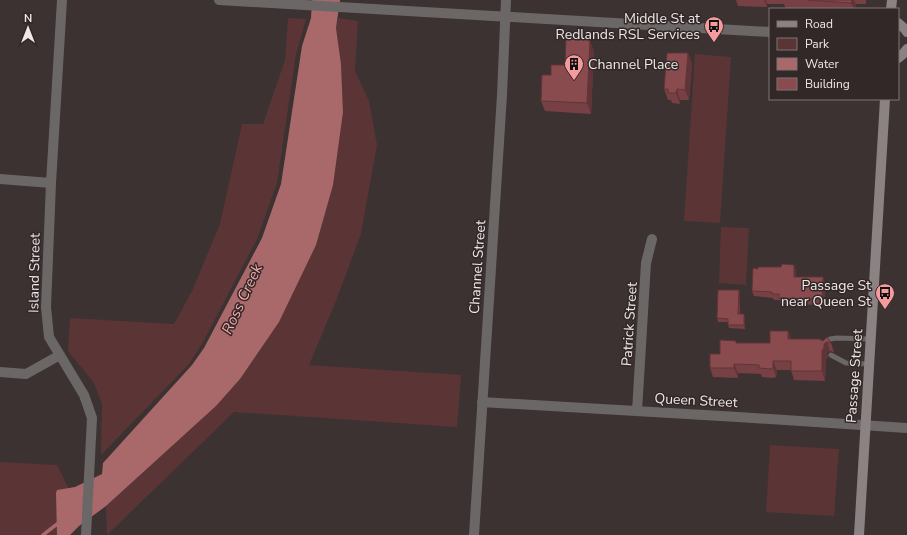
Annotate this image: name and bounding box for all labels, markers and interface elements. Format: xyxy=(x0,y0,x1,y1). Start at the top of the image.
north arrow xyxy=(8,8,48,48)
legend xyxy=(769,8,899,100)
place label: Middle St at Redlands RSL Services xyxy=(556,9,700,44)
text: N xyxy=(24,11,32,26)
bus stop icon: Middle St at Redlands RSL Services xyxy=(703,15,725,43)
text: Road xyxy=(805,16,833,32)
text: Park xyxy=(805,36,830,52)
building icon: Channel Place xyxy=(563,53,585,81)
place label: Channel Place xyxy=(588,55,678,74)
text: Water xyxy=(805,56,839,72)
text: Building xyxy=(805,76,850,92)
street label: Channel Street xyxy=(465,219,490,315)
street label: Island Street xyxy=(24,233,45,313)
water label: Ross Creek xyxy=(217,260,267,337)
place label: Passage St near Queen St xyxy=(781,276,871,311)
street label: Patrick Street xyxy=(617,281,642,367)
bus stop icon: Passage St near Queen St xyxy=(874,282,896,310)
street label: Passage Street xyxy=(842,328,867,424)
street label: Queen Street xyxy=(654,389,738,412)

